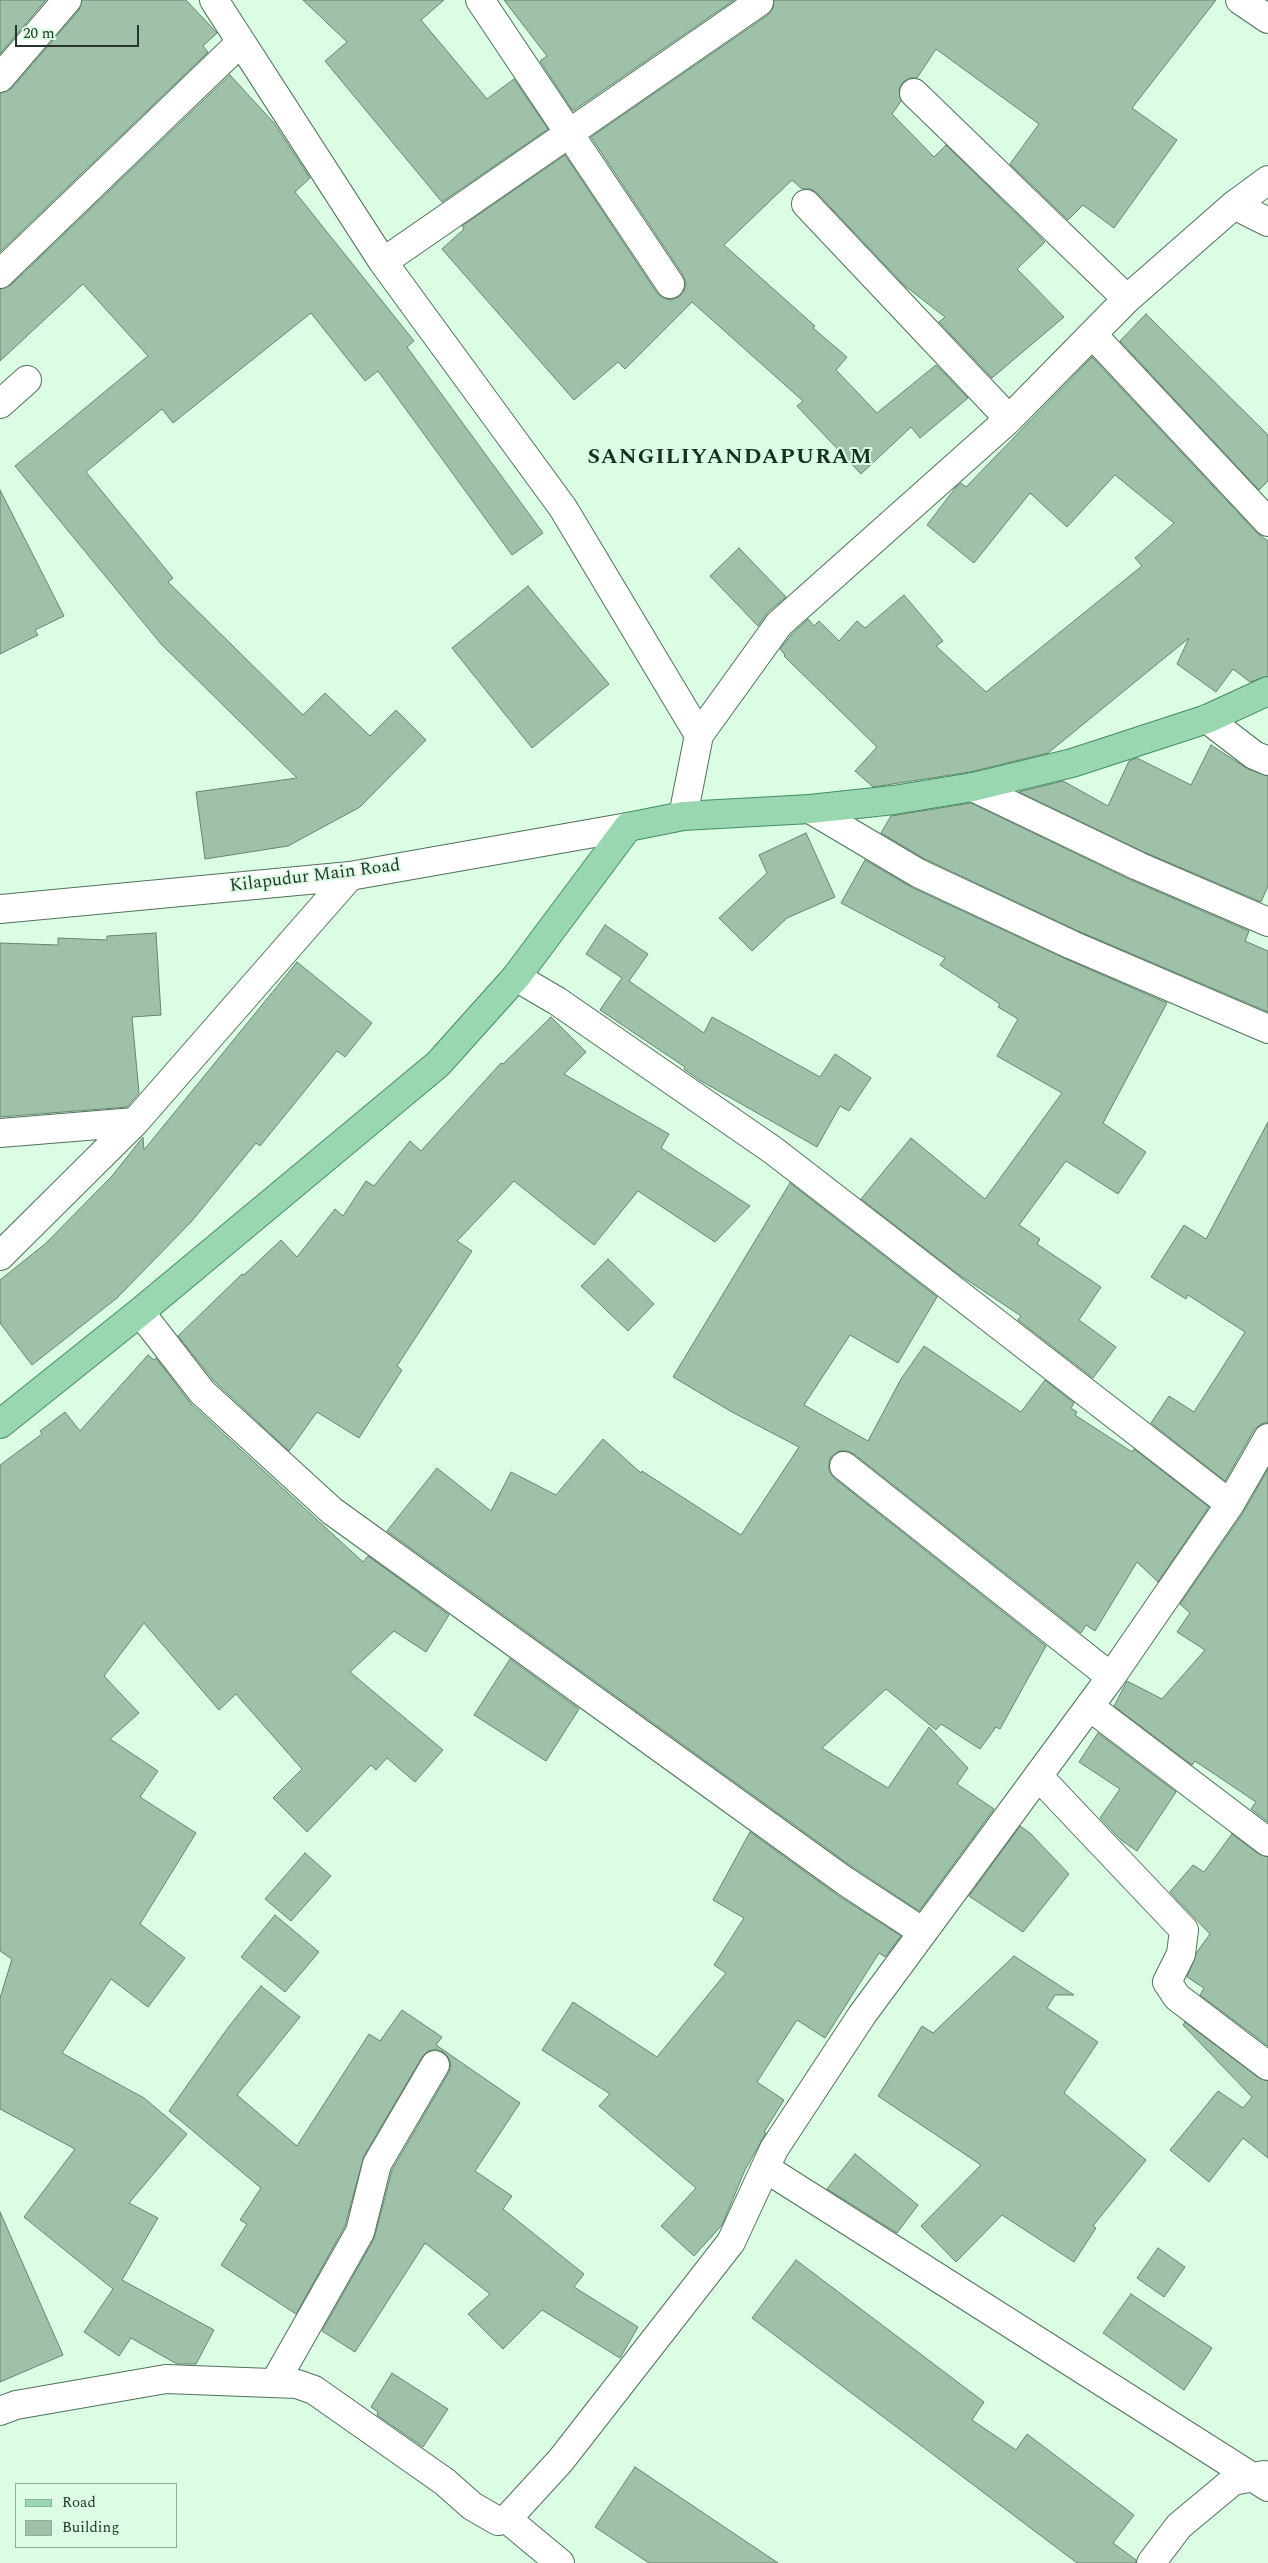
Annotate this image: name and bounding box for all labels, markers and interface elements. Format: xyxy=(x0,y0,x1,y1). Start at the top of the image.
scale bar xyxy=(18,15,141,47)
text: 20 m xyxy=(23,22,55,45)
district label: SANGILIYANDAPURAM xyxy=(585,446,875,472)
street label: Kilapudur Main Road xyxy=(228,856,402,898)
legend xyxy=(15,2483,178,2548)
text: Road xyxy=(62,2491,96,2514)
text: Building xyxy=(62,2516,119,2539)

